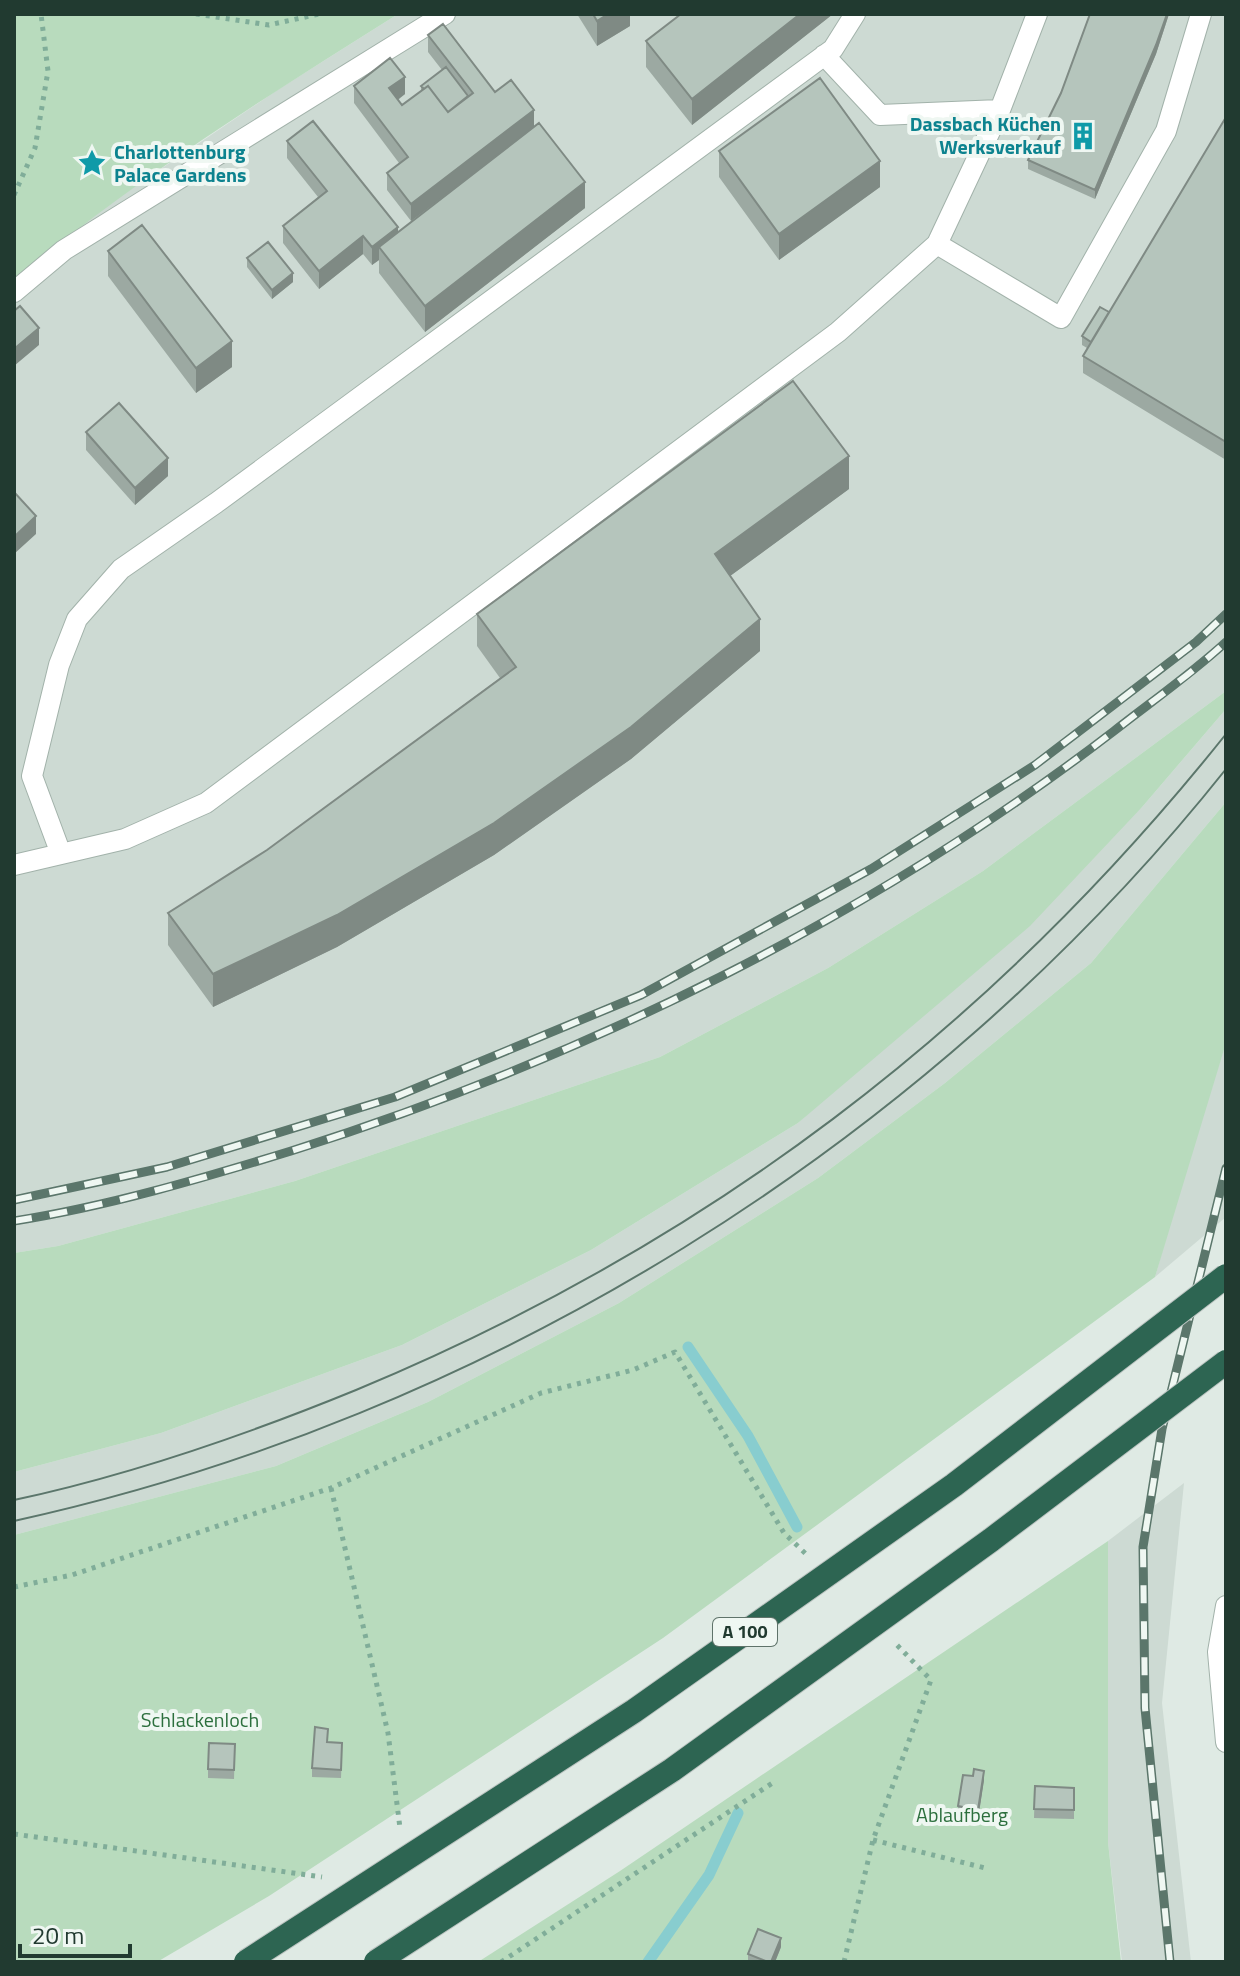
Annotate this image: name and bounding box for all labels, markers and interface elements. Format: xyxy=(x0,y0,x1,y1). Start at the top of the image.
place label: Dassbach Küchen Werksverkauf xyxy=(910,108,1061,162)
building icon: Dassbach Küchen Werksverkauf xyxy=(1068,121,1098,151)
place label: Charlottenburg Palace Gardens xyxy=(114,136,247,190)
place icon: Charlottenburg Palace Gardens xyxy=(77,148,107,178)
road number: A 100 xyxy=(713,1618,777,1646)
park label: Schlackenloch xyxy=(141,1704,259,1735)
park label: Ablaufberg xyxy=(916,1799,1008,1830)
scale bar xyxy=(20,1908,130,1958)
text: 20 m xyxy=(32,1917,84,1953)

